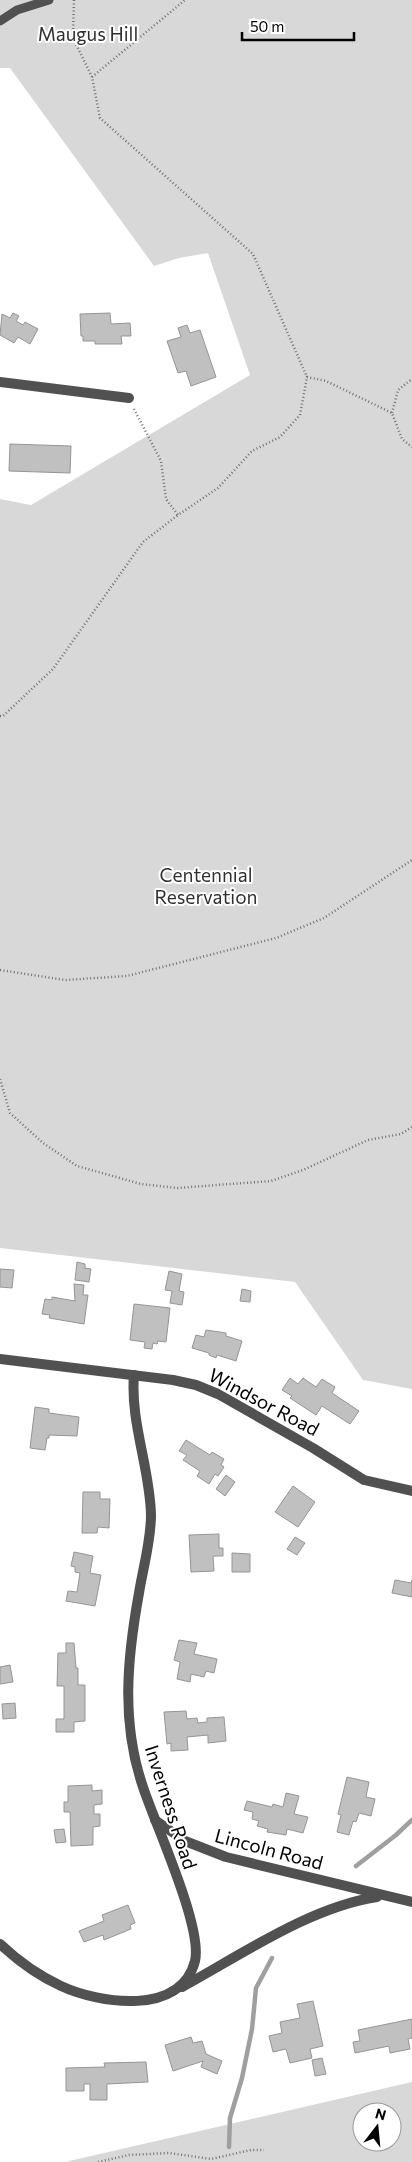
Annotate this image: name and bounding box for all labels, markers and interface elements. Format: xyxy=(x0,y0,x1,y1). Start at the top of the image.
scale bar xyxy=(242,10,354,42)
text: 50 m xyxy=(250,17,284,35)
park label: Maugus Hill xyxy=(38,22,138,45)
park label: Centennial Reservation xyxy=(155,863,257,908)
street label: Windsor Road xyxy=(205,1363,323,1440)
street label: Inverness Road xyxy=(141,1742,202,1872)
street label: Lincoln Road xyxy=(212,1823,326,1874)
north arrow xyxy=(352,2102,402,2152)
text: N xyxy=(373,2104,388,2124)

